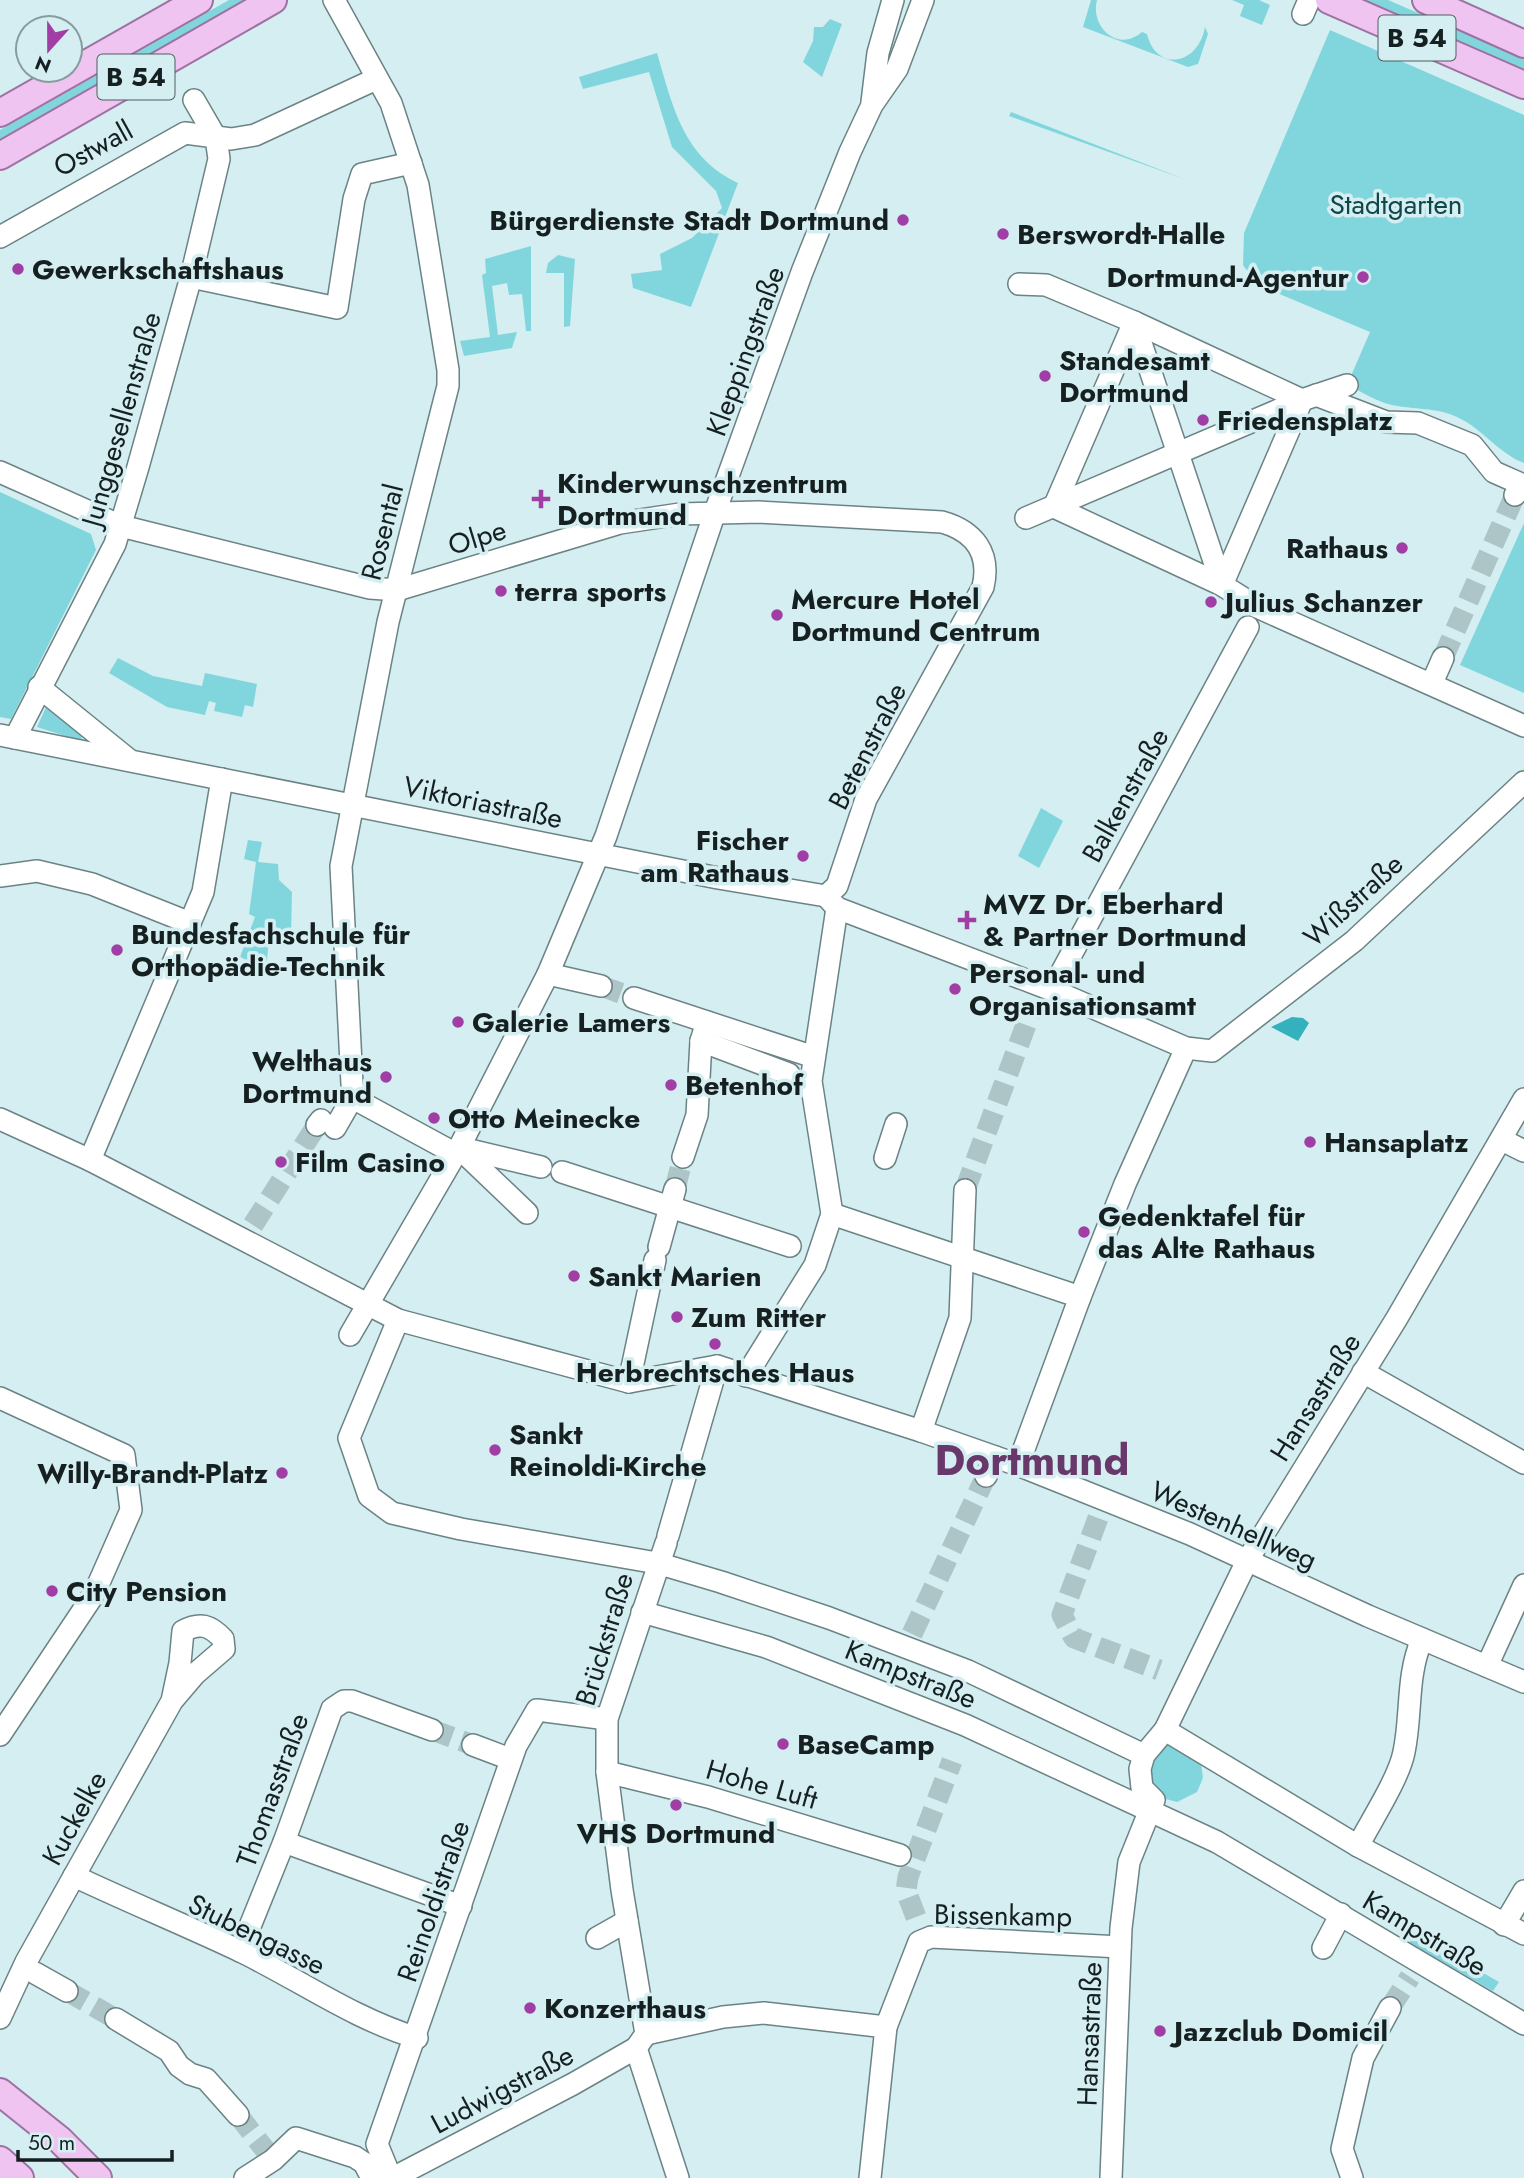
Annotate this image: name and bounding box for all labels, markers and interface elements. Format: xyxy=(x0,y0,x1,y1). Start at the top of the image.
north arrow xyxy=(14,14,84,84)
road number: B 54 xyxy=(1378,16,1456,60)
text: N xyxy=(31,49,55,80)
road number: B 54 xyxy=(97,54,174,100)
street label: Ostwall xyxy=(46,110,141,187)
park label: Stadtgarten xyxy=(1329,184,1463,225)
place label: Bürgerdienste Stadt Dortmund xyxy=(489,200,889,241)
marker: Bürgerdienste Stadt Dortmund xyxy=(895,212,911,228)
place label: Berswordt-Halle xyxy=(1017,214,1225,255)
marker: Berswordt-Halle xyxy=(995,226,1011,242)
place label: Gewerkschaftshaus xyxy=(32,249,284,290)
place label: Dortmund-Agentur xyxy=(1107,257,1349,298)
marker: Gewerkschaftshaus xyxy=(10,261,26,277)
street label: Kleppingstraße xyxy=(696,261,795,442)
marker: Dortmund-Agentur xyxy=(1355,269,1371,285)
street label: Junggesellenstraße xyxy=(70,307,172,535)
place label: Standesamt Dortmund xyxy=(1059,340,1210,413)
marker: Standesamt Dortmund xyxy=(1037,368,1053,384)
place label: Friedensplatz xyxy=(1217,400,1393,441)
marker: Friedensplatz xyxy=(1195,412,1211,428)
place label: Kinderwunschzentrum Dortmund xyxy=(557,463,848,536)
street label: Rosental xyxy=(351,480,414,585)
marker: Kinderwunschzentrum Dortmund xyxy=(531,489,551,509)
street label: Olpe xyxy=(443,509,511,566)
place label: Rathaus xyxy=(1286,528,1388,569)
marker: Rathaus xyxy=(1394,540,1410,556)
place label: terra sports xyxy=(515,571,666,612)
place label: Mercure Hotel Dortmund Centrum xyxy=(791,579,1041,652)
place label: Julius Schanzer xyxy=(1220,582,1424,623)
marker: terra sports xyxy=(493,583,509,599)
marker: Julius Schanzer xyxy=(1203,594,1219,610)
marker: Mercure Hotel Dortmund Centrum xyxy=(769,607,785,623)
street label: Betenstraße xyxy=(818,676,917,817)
street label: Balkenstraße xyxy=(1072,721,1179,870)
street label: Viktoriastraße xyxy=(400,766,566,839)
place label: Fischer am Rathaus xyxy=(641,820,789,893)
street label: Wißstraße xyxy=(1294,844,1412,956)
marker: Fischer am Rathaus xyxy=(795,848,811,864)
place label: MVZ Dr. Eberhard & Partner Dortmund xyxy=(983,884,1247,957)
marker: MVZ Dr. Eberhard & Partner Dortmund xyxy=(957,910,977,930)
place label: Bundesfachschule für Orthopädie-Technik xyxy=(131,914,411,987)
marker: Bundesfachschule für Orthopädie-Technik xyxy=(109,942,125,958)
place label: Personal- und Organisationsamt xyxy=(969,953,1196,1026)
marker: Personal- und Organisationsamt xyxy=(947,981,963,997)
place label: Galerie Lamers xyxy=(472,1002,671,1043)
marker: Galerie Lamers xyxy=(450,1014,466,1030)
place label: Welthaus Dortmund xyxy=(242,1041,372,1114)
place label: Betenhof xyxy=(685,1065,804,1106)
marker: Welthaus Dortmund xyxy=(378,1069,394,1085)
marker: Betenhof xyxy=(663,1077,679,1093)
place label: Otto Meinecke xyxy=(448,1098,640,1139)
marker: Otto Meinecke xyxy=(426,1110,442,1126)
place label: Hansaplatz xyxy=(1324,1122,1469,1163)
marker: Hansaplatz xyxy=(1302,1134,1318,1150)
place label: Film Casino xyxy=(295,1142,445,1183)
marker: Film Casino xyxy=(273,1154,289,1170)
place label: Gedenktafel für das Alte Rathaus xyxy=(1098,1196,1315,1269)
marker: Gedenktafel für das Alte Rathaus xyxy=(1076,1224,1092,1240)
place label: Sankt Marien xyxy=(588,1256,762,1297)
marker: Sankt Marien xyxy=(566,1268,582,1284)
place label: Zum Ritter xyxy=(691,1297,827,1338)
marker: Zum Ritter xyxy=(669,1309,685,1325)
street label: Hansastraße xyxy=(1260,1325,1371,1469)
marker: Herbrechtsches Haus xyxy=(707,1336,723,1352)
place label: Herbrechtsches Haus xyxy=(576,1352,854,1393)
place label: Sankt Reinoldi-Kirche xyxy=(509,1414,707,1487)
district label: Dortmund xyxy=(935,1430,1129,1491)
marker: Sankt Reinoldi-Kirche xyxy=(487,1442,503,1458)
place label: Willy-Brandt-Platz xyxy=(37,1453,268,1494)
marker: Willy-Brandt-Platz xyxy=(274,1465,290,1481)
street label: Westenhellweg xyxy=(1144,1471,1323,1580)
street label: Brückstraße xyxy=(565,1568,644,1711)
place label: City Pension xyxy=(66,1571,227,1612)
marker: City Pension xyxy=(44,1583,60,1599)
street label: Kampstraße xyxy=(839,1630,983,1719)
street label: Thomasstraße xyxy=(226,1708,319,1873)
place label: BaseCamp xyxy=(797,1724,934,1765)
marker: BaseCamp xyxy=(775,1736,791,1752)
street label: Hohe Luft xyxy=(701,1749,823,1820)
street label: Kuckelke xyxy=(32,1764,117,1873)
marker: VHS Dortmund xyxy=(668,1797,684,1813)
place label: VHS Dortmund xyxy=(576,1813,775,1854)
street label: Reinoldistraße xyxy=(387,1815,480,1987)
street label: Kampstraße xyxy=(1355,1880,1495,1987)
street label: Stubengasse xyxy=(181,1884,332,1985)
street label: Bissenkamp xyxy=(934,1894,1072,1937)
street label: Hansastraße xyxy=(1066,1961,1113,2107)
place label: Konzerthaus xyxy=(544,1988,706,2029)
marker: Konzerthaus xyxy=(522,2000,538,2016)
place label: Jazzclub Domicil xyxy=(1169,2011,1388,2052)
marker: Jazzclub Domicil xyxy=(1152,2023,1168,2039)
street label: Ludwigstraße xyxy=(424,2035,581,2144)
scale bar xyxy=(18,2118,172,2162)
text: 50 m xyxy=(28,2128,75,2158)

